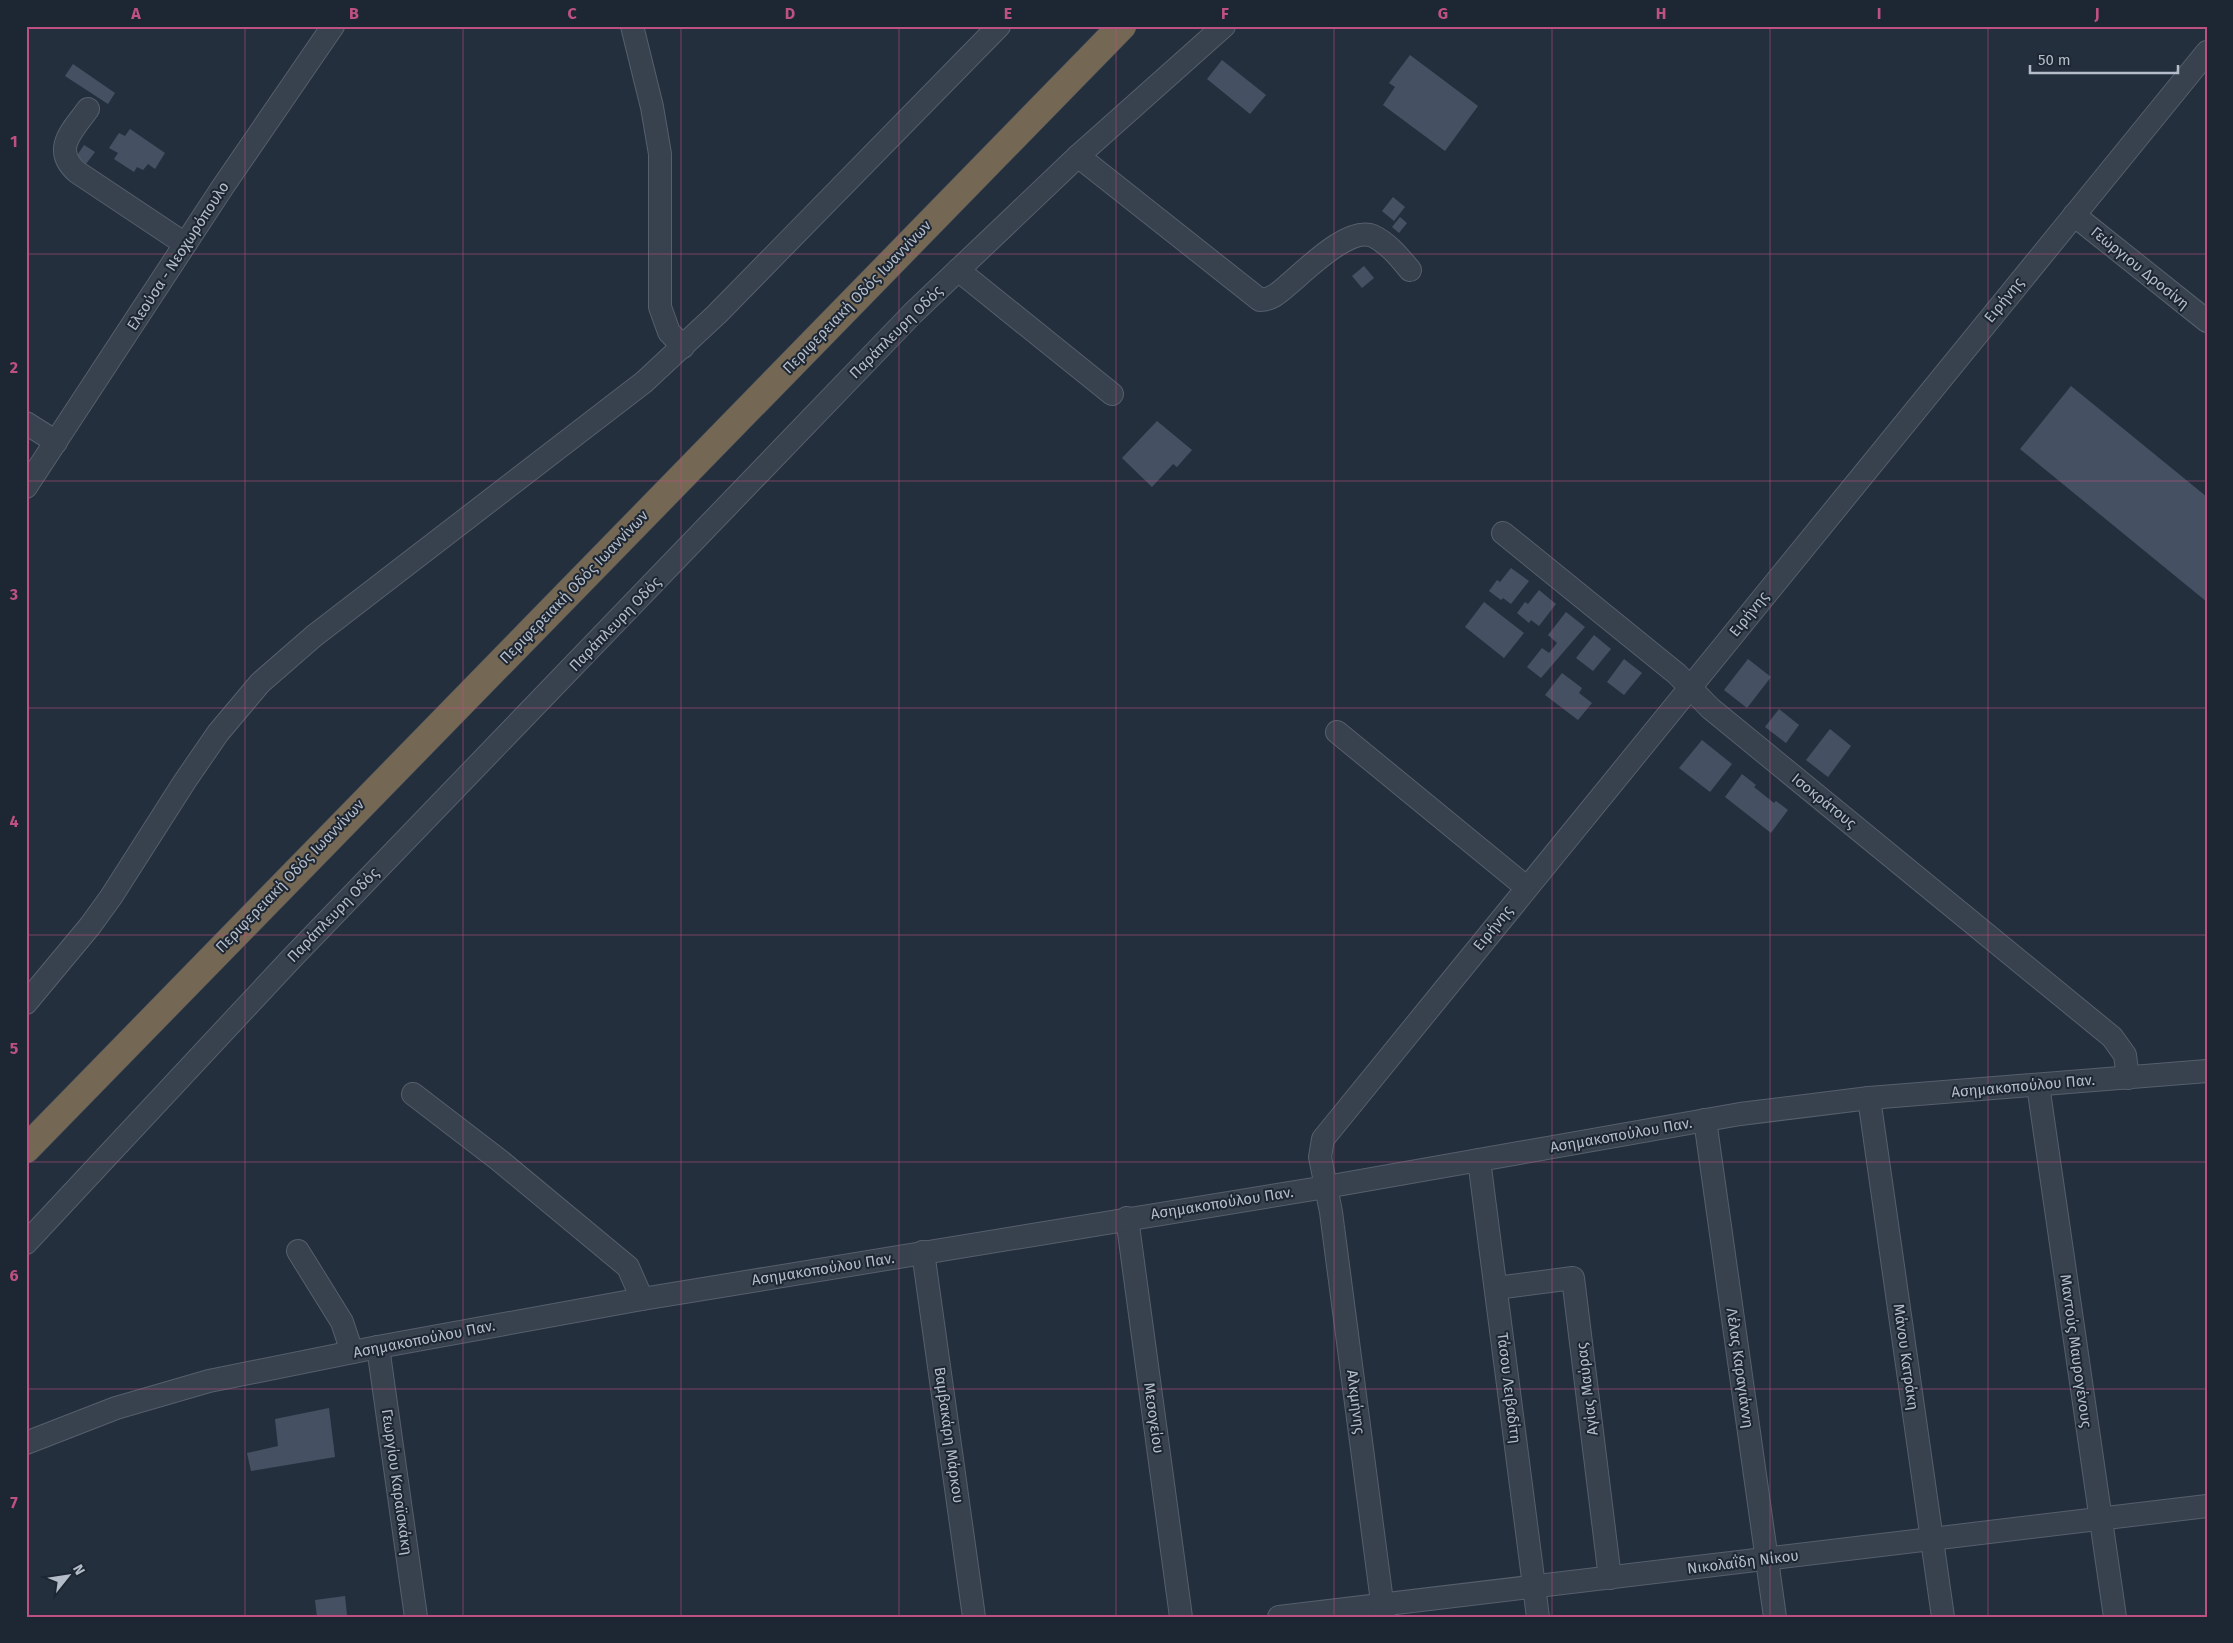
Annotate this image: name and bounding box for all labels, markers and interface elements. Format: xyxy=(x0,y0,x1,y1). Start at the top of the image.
text: A xyxy=(130,4,141,23)
text: B xyxy=(349,4,359,23)
text: C xyxy=(567,4,577,23)
text: D xyxy=(785,4,795,23)
text: E xyxy=(1004,4,1012,23)
text: F xyxy=(1221,4,1229,23)
text: G xyxy=(1438,4,1448,23)
text: H xyxy=(1656,4,1666,23)
text: I xyxy=(1877,4,1881,23)
text: J xyxy=(2093,4,2100,23)
scale bar xyxy=(2030,42,2178,74)
text: 50 m xyxy=(2038,51,2071,69)
text: 1 xyxy=(10,132,18,151)
street label: Ελεούσα - Νεοχωρόπουλο xyxy=(123,178,233,334)
street label: Περιφερειακή Οδός Ιωαννίνων xyxy=(779,216,936,377)
street label: Γεώργιου Δροσίνη xyxy=(2087,223,2193,313)
street label: Ειρήνης xyxy=(1980,274,2028,326)
street label: Παράπλευρη Οδός xyxy=(846,282,946,382)
text: 2 xyxy=(10,358,18,377)
street label: Περιφερειακή Οδός Ιωαννίνων xyxy=(496,506,653,667)
street label: Παράπλευρη Οδός xyxy=(565,573,665,675)
text: 3 xyxy=(9,585,18,604)
street label: Ειρήνης xyxy=(1725,588,1773,640)
street label: Ισοκράτους xyxy=(1788,769,1860,833)
street label: Περιφερειακή Οδός Ιωαννίνων xyxy=(212,795,369,956)
text: 4 xyxy=(9,812,19,831)
street label: Παράπλευρη Οδός xyxy=(283,864,383,966)
street label: Ειρήνης xyxy=(1469,902,1517,954)
text: 5 xyxy=(10,1039,19,1058)
street label: Ασημακοπούλου Παν. xyxy=(1950,1071,2096,1101)
street label: Ασημακοπούλου Παν. xyxy=(1548,1114,1694,1156)
street label: Ασημακοπούλου Παν. xyxy=(1149,1183,1295,1223)
street label: Ασημακοπούλου Παν. xyxy=(750,1249,896,1289)
text: 6 xyxy=(9,1266,19,1285)
street label: Μαντούς Μαυρογένους xyxy=(2056,1273,2096,1429)
street label: Μάνου Κατράκη xyxy=(1890,1303,1922,1411)
street label: Λέλας Καραγιάννη xyxy=(1723,1307,1757,1429)
street label: Ασημακοπούλου Παν. xyxy=(352,1316,496,1362)
street label: Τάσου Λειβαδίτη xyxy=(1493,1332,1525,1444)
street label: Αγίας Μαύρας xyxy=(1572,1342,1602,1436)
street label: Βαμβακάρη Μάρκου xyxy=(931,1366,967,1504)
street label: Αλκμήνης xyxy=(1343,1369,1369,1435)
street label: Μεσογείου xyxy=(1140,1381,1168,1455)
street label: Γεωργίου Καραϊσκάκη xyxy=(378,1408,416,1556)
text: 7 xyxy=(10,1493,18,1512)
street label: Νικολαΐδη Νίκου xyxy=(1686,1546,1800,1578)
north arrow xyxy=(42,1550,92,1600)
text: N xyxy=(69,1561,89,1578)

